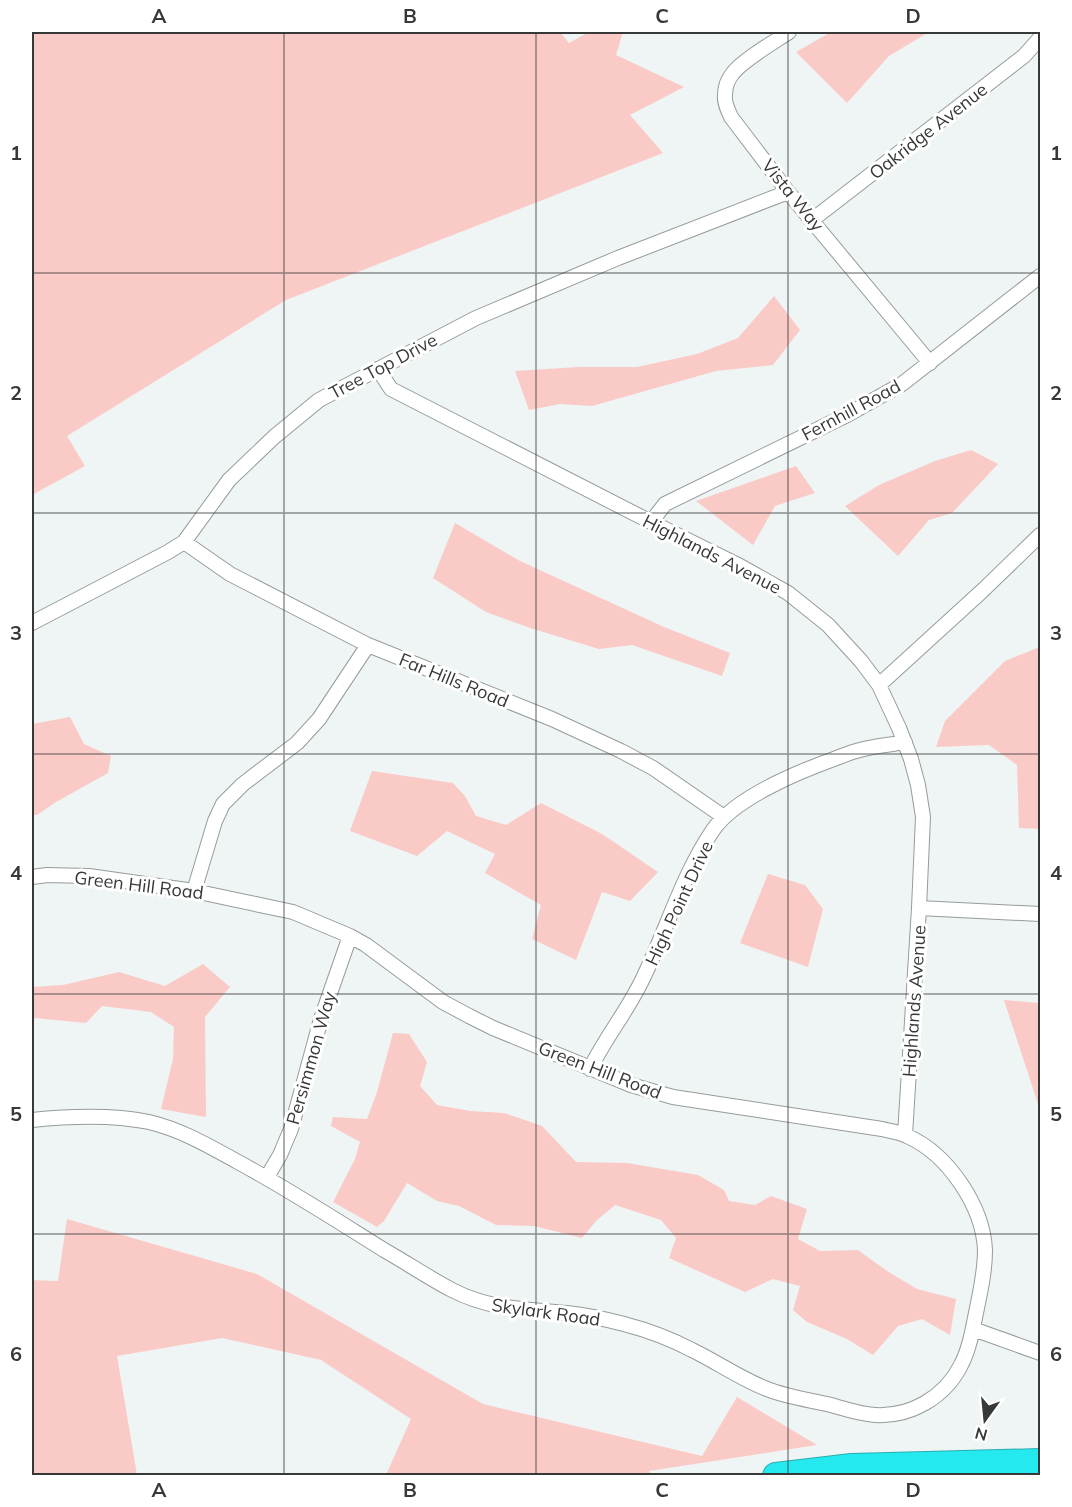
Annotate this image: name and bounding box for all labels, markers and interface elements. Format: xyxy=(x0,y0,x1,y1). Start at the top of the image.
text: A xyxy=(152,3,167,28)
text: B xyxy=(403,3,417,28)
text: C xyxy=(655,3,669,28)
text: D xyxy=(905,3,921,28)
street label: Oakridge Avenue xyxy=(864,78,992,184)
text: 1 xyxy=(10,140,22,165)
text: 1 xyxy=(1050,140,1062,165)
street label: Vista Way xyxy=(757,154,830,236)
street label: Tree Top Drive xyxy=(325,328,441,404)
street label: Fernhill Road xyxy=(798,374,904,446)
text: 2 xyxy=(10,380,22,405)
text: 2 xyxy=(1050,380,1062,405)
street label: Highlands Avenue xyxy=(639,509,785,599)
text: 3 xyxy=(10,620,22,645)
text: 3 xyxy=(1050,620,1062,645)
street label: Far Hills Road xyxy=(396,648,512,712)
street label: High Point Drive xyxy=(640,837,718,969)
text: 4 xyxy=(10,860,22,885)
text: 4 xyxy=(1050,860,1062,885)
street label: Green Hill Road xyxy=(73,866,205,904)
street label: Highlands Avenue xyxy=(897,924,931,1078)
street label: Persimmon Way xyxy=(281,988,341,1127)
street label: Green Hill Road xyxy=(535,1036,665,1104)
text: 5 xyxy=(10,1101,22,1126)
text: 5 xyxy=(1050,1101,1062,1126)
street label: Skylark Road xyxy=(490,1293,602,1331)
text: 6 xyxy=(10,1341,22,1366)
text: 6 xyxy=(1050,1341,1062,1366)
north arrow xyxy=(955,1390,1015,1450)
text: N xyxy=(973,1423,990,1446)
text: A xyxy=(152,1477,167,1502)
text: B xyxy=(403,1477,417,1502)
text: C xyxy=(655,1477,669,1502)
text: D xyxy=(905,1477,921,1502)

